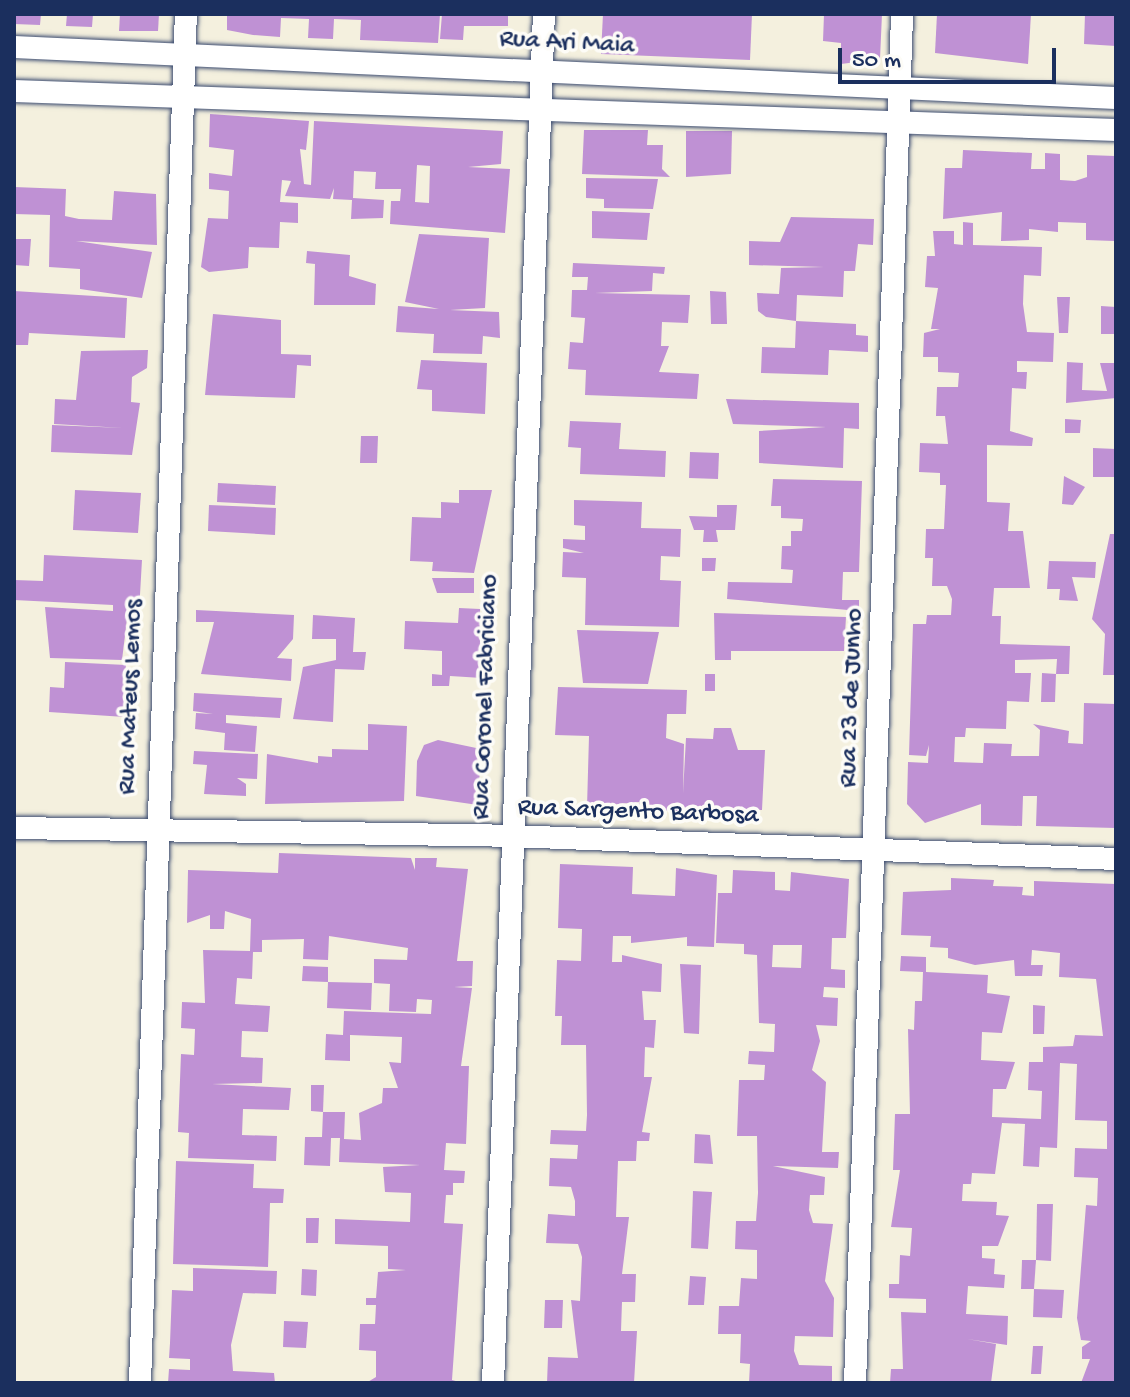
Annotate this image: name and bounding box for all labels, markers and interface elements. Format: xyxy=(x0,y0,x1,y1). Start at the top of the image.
street label: Rua Ari Maia xyxy=(499,25,635,63)
scale bar xyxy=(842,32,1060,82)
text: 50 m xyxy=(852,47,901,76)
street label: Rua Coronel Fabriciano xyxy=(467,574,507,820)
street label: Rua Mateus Lemos xyxy=(113,599,151,795)
street label: Rua 23 de Junho xyxy=(834,608,872,788)
street label: Rua Sargento Barbosa xyxy=(517,793,759,833)

